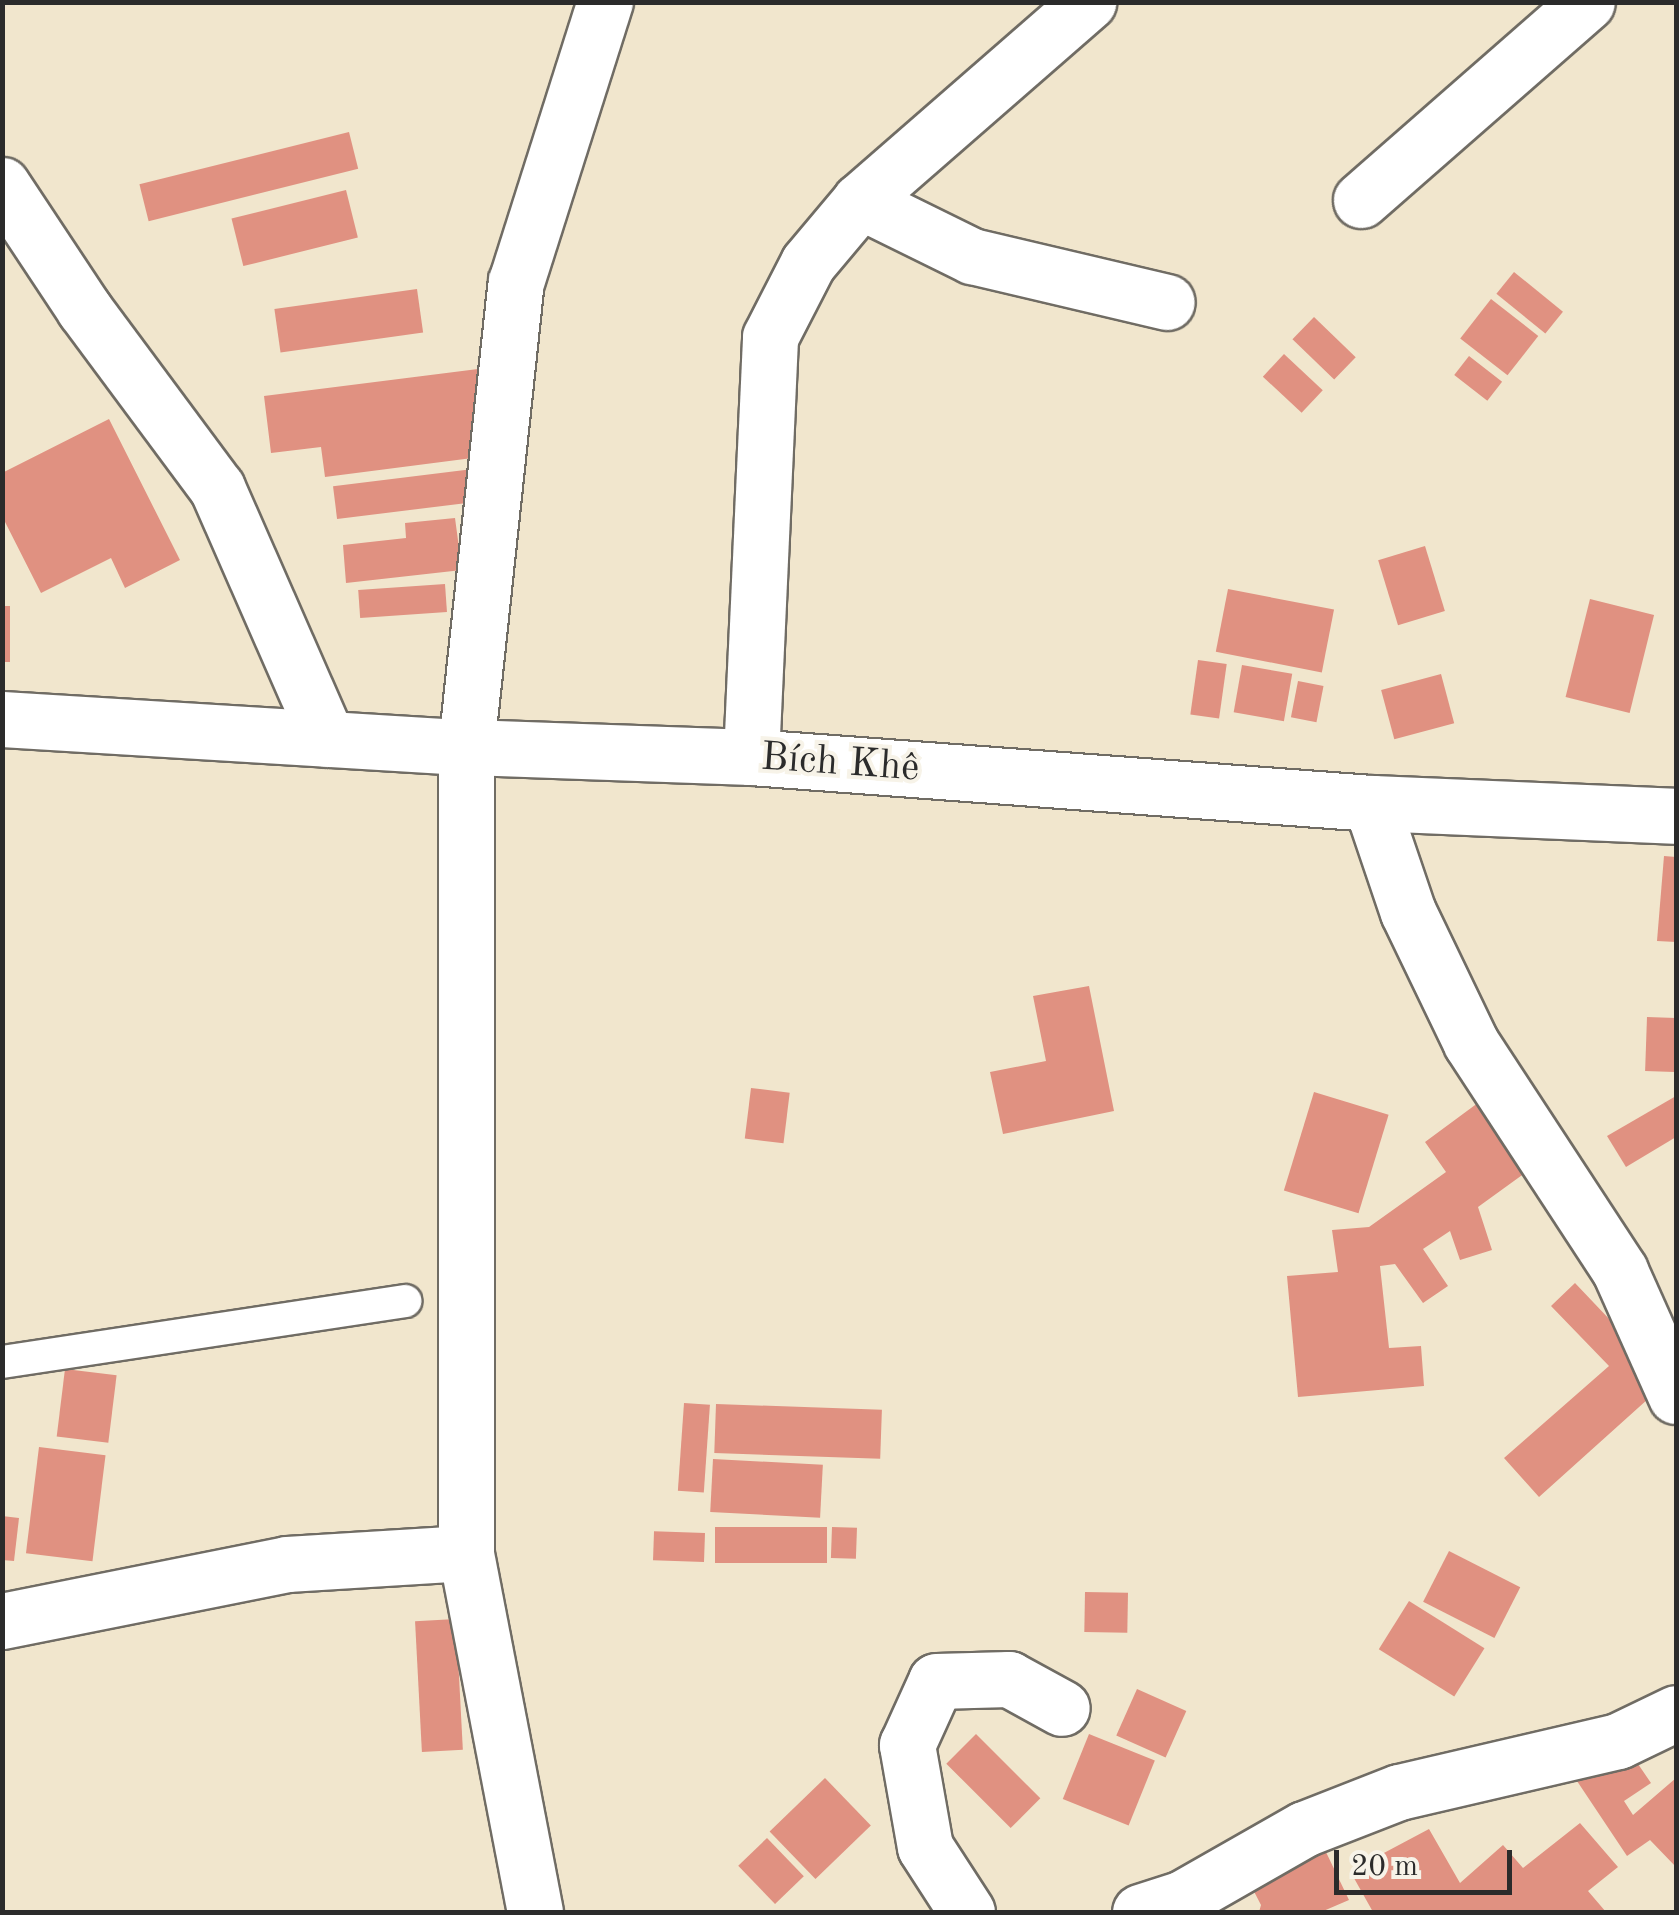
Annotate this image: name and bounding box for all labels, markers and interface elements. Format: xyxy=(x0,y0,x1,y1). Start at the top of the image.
street label: Bích Khê xyxy=(759,735,921,793)
scale bar xyxy=(1339,1830,1516,1892)
text: 20 m xyxy=(1351,1852,1418,1882)

